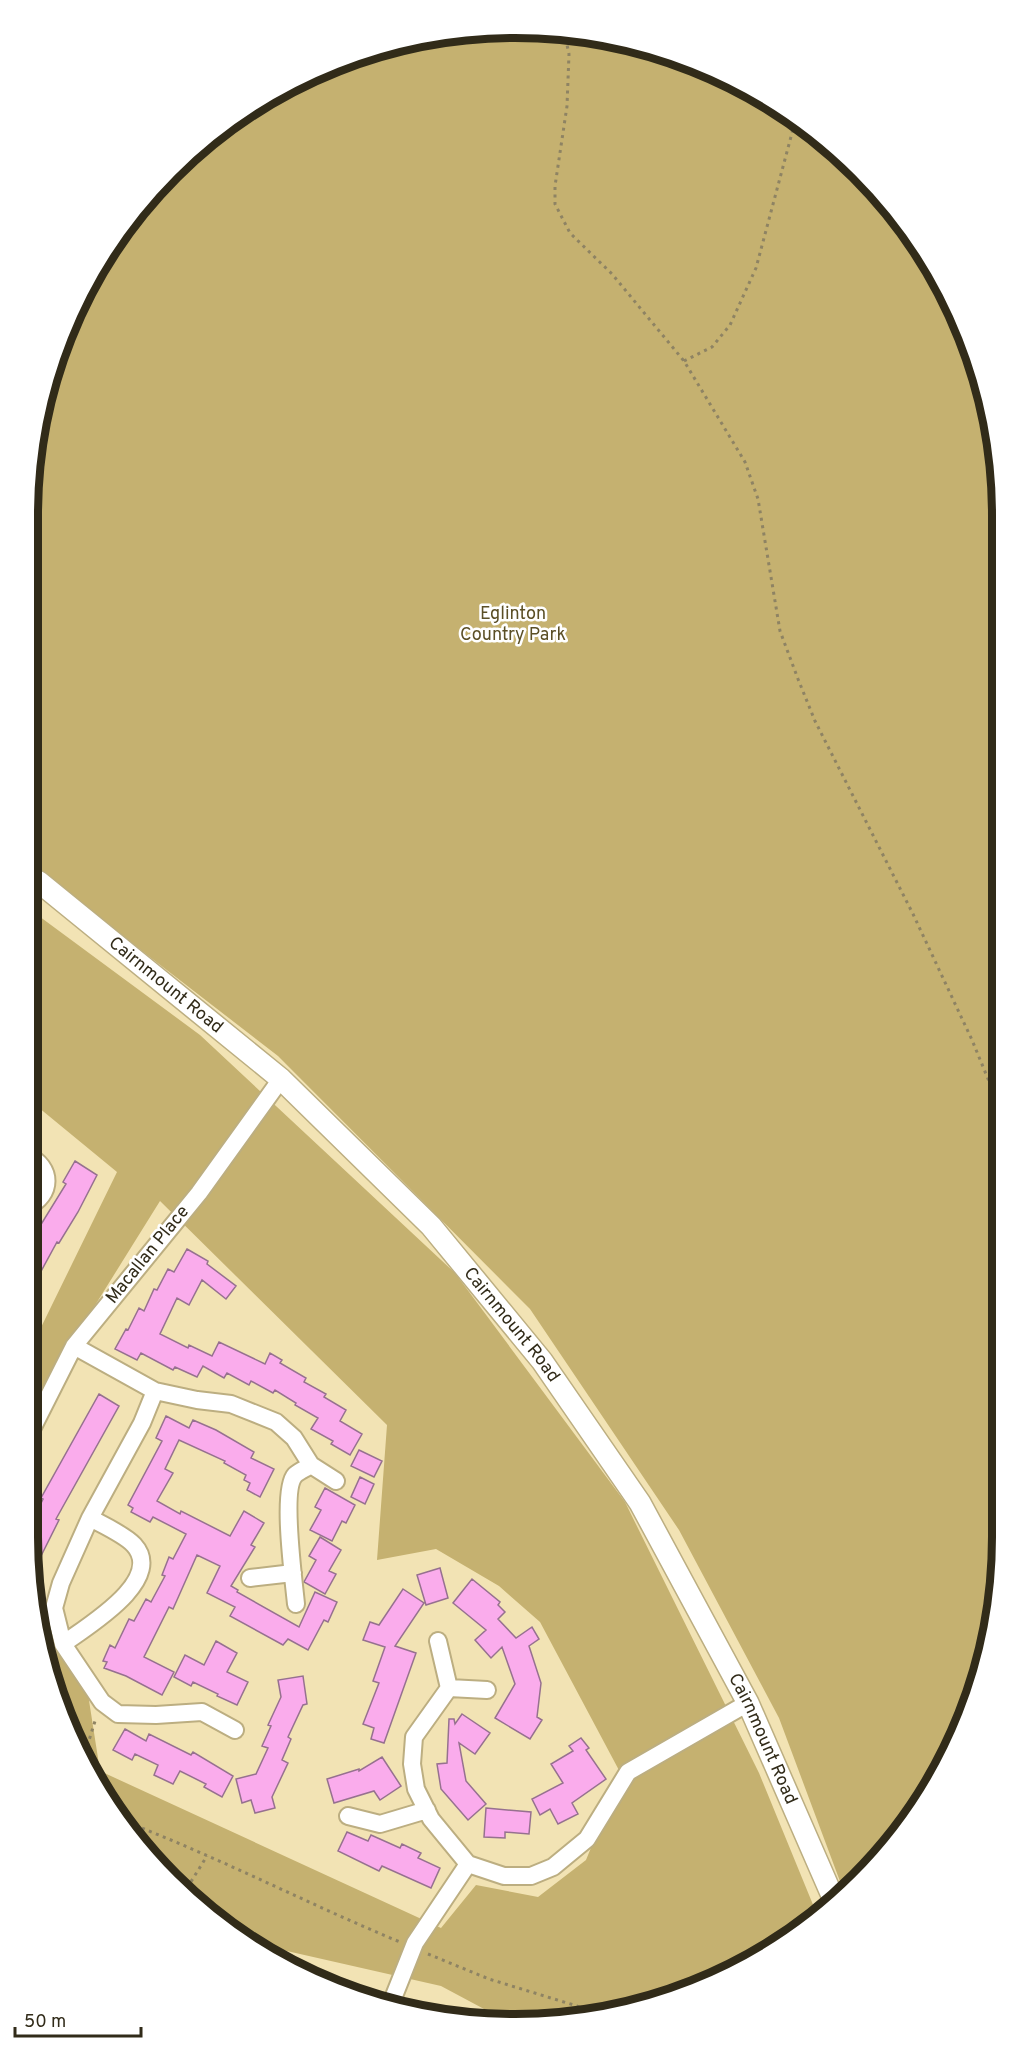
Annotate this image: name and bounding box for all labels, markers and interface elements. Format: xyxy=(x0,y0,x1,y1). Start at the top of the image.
park label: Eglinton Country Park xyxy=(460,603,566,647)
street label: Cairnmount Road xyxy=(104,932,228,1039)
street label: Macallan Place xyxy=(101,1201,195,1309)
street label: Cairnmount Road xyxy=(458,1262,565,1387)
street label: Cairnmount Road xyxy=(723,1669,802,1808)
scale bar xyxy=(15,2000,141,2038)
text: 50 m xyxy=(24,2011,66,2034)

